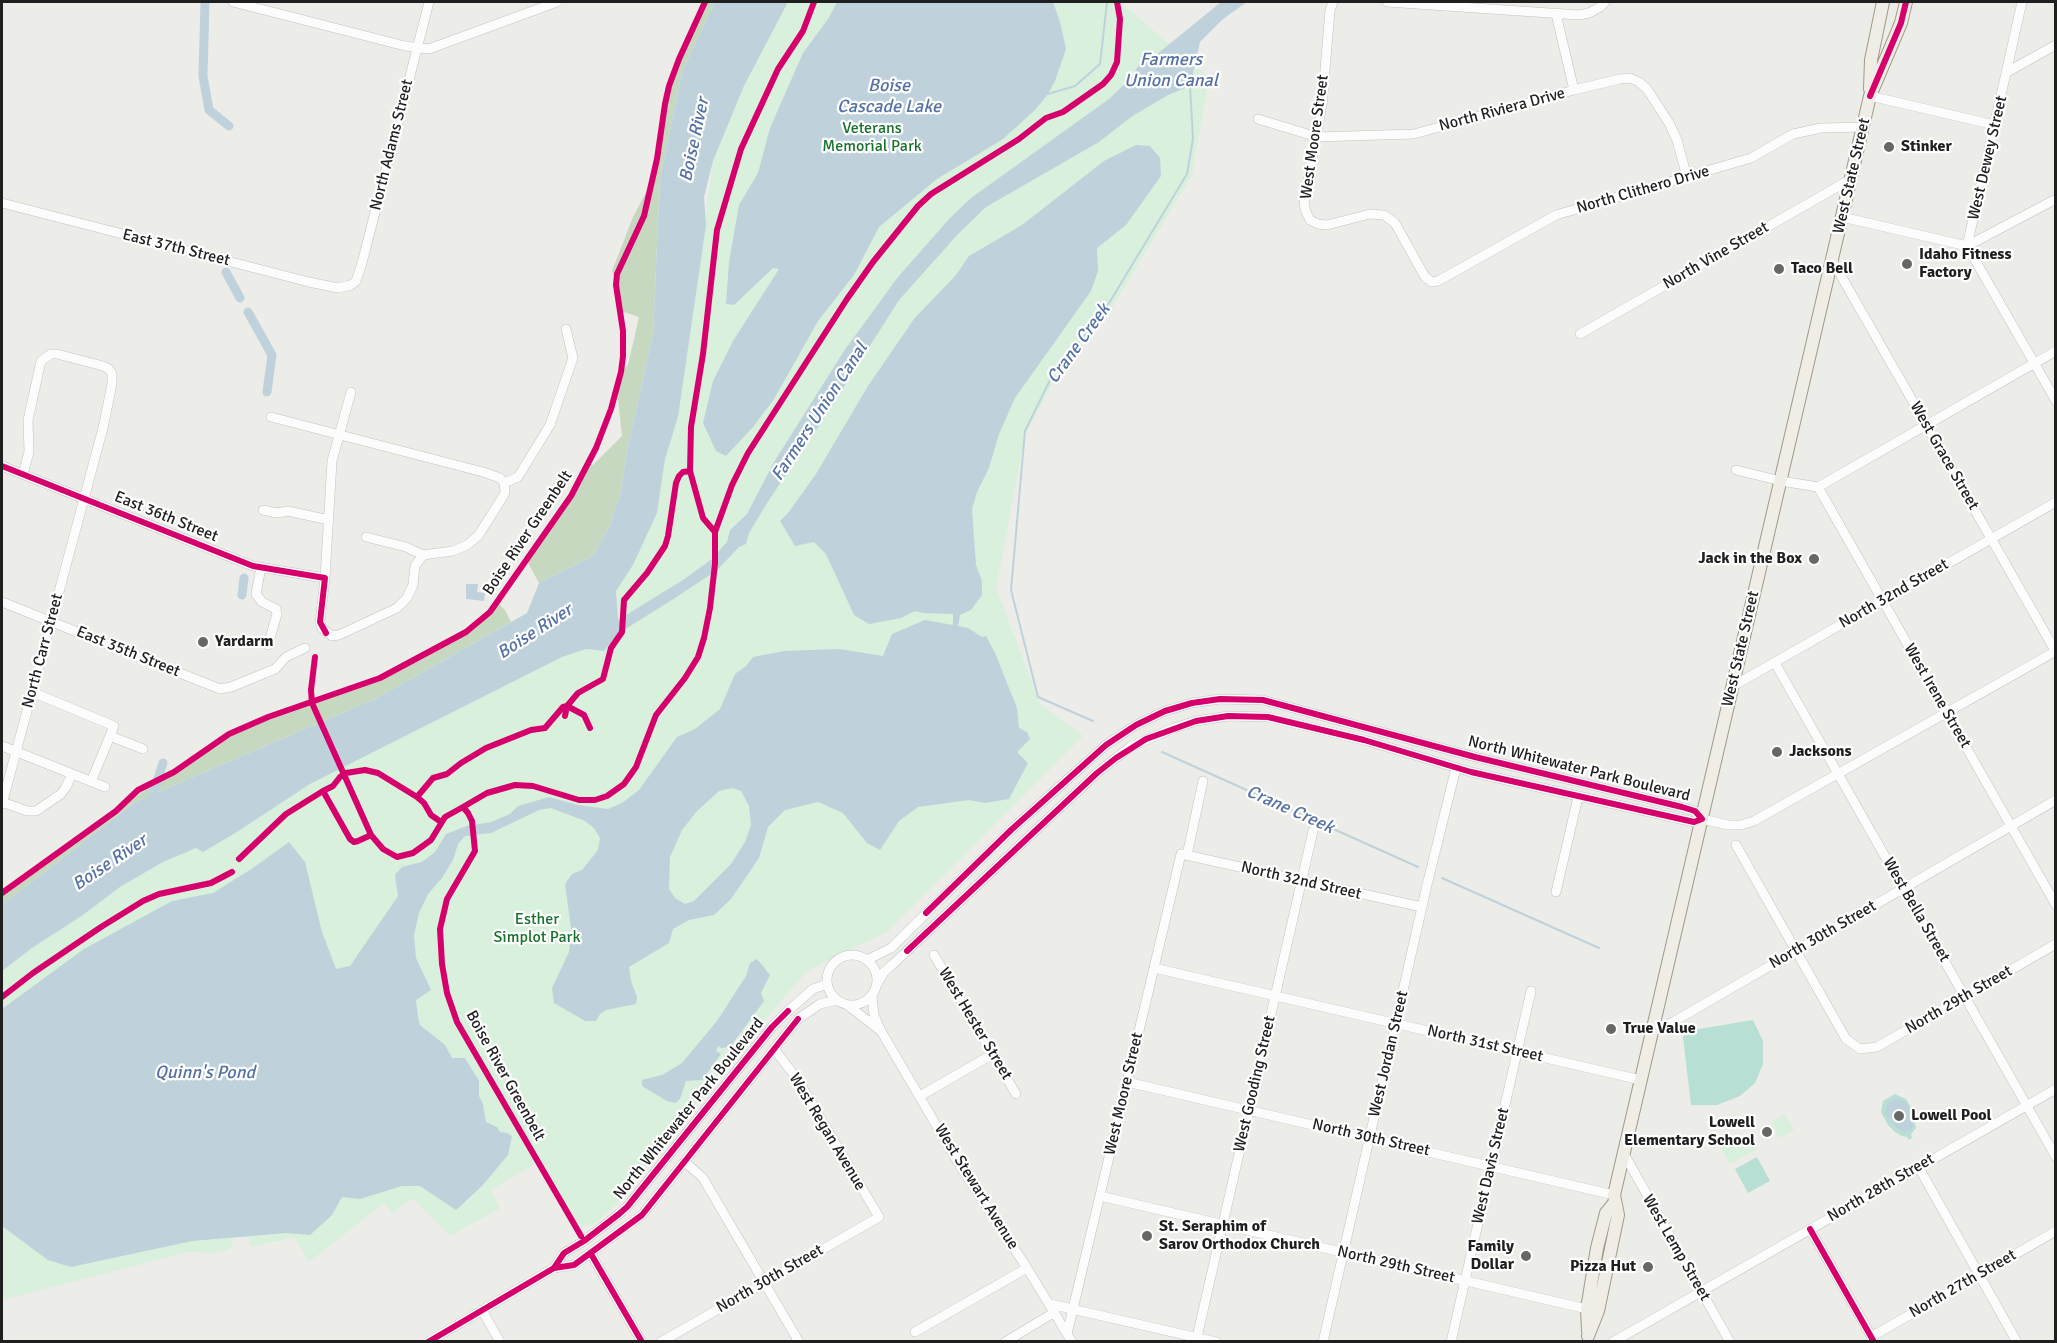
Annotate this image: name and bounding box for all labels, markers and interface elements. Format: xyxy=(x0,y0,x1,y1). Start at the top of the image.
water label: Farmers Union Canal xyxy=(1124,49,1218,92)
street label: West Moore Street xyxy=(1297,74,1333,200)
water label: Boise Cascade Lake xyxy=(837,75,941,118)
street label: North Adams Street xyxy=(366,77,418,213)
street label: North Riviera Drive xyxy=(1437,84,1567,136)
street label: West Dewey Street xyxy=(1964,94,2012,222)
water label: Boise River xyxy=(676,96,714,184)
street label: West State Street xyxy=(1829,116,1875,236)
park label: Veterans Memorial Park xyxy=(822,119,922,157)
place label: Stinker xyxy=(1901,137,1952,157)
marker: Stinker xyxy=(1882,140,1896,154)
street label: North Clithero Drive xyxy=(1574,162,1712,218)
street label: North Vine Street xyxy=(1660,218,1772,294)
street label: East 37th Street xyxy=(120,225,232,271)
place label: Idaho Fitness Factory xyxy=(1919,245,2012,283)
marker: Idaho Fitness Factory xyxy=(1900,257,1914,271)
place label: Taco Bell xyxy=(1791,259,1853,279)
marker: Taco Bell xyxy=(1772,262,1786,276)
water label: Crane Creek xyxy=(1043,300,1115,388)
water label: Farmers Union Canal xyxy=(767,339,873,485)
street label: West Grace Street xyxy=(1905,398,1983,514)
street label: Boise River Greenbelt xyxy=(479,467,577,599)
street label: East 36th Street xyxy=(111,488,221,546)
place label: Jack in the Box xyxy=(1698,549,1802,569)
marker: Jack in the Box xyxy=(1807,552,1821,566)
street label: North 32nd Street xyxy=(1836,555,1952,633)
street label: West State Street xyxy=(1718,589,1764,709)
street label: North Carr Street xyxy=(18,592,68,710)
water label: Boise River xyxy=(493,600,577,664)
street label: East 35th Street xyxy=(73,623,183,681)
place label: Yardarm xyxy=(215,632,273,652)
marker: Yardarm xyxy=(196,635,210,649)
street label: West Irene Street xyxy=(1899,640,1975,752)
street label: North Whitewater Park Boulevard xyxy=(1466,732,1692,806)
place label: Jacksons xyxy=(1789,742,1852,762)
marker: Jacksons xyxy=(1770,745,1784,759)
water label: Crane Creek xyxy=(1243,781,1337,839)
water label: Boise River xyxy=(69,830,151,896)
street label: West Bella Street xyxy=(1878,854,1954,966)
street label: North 32nd Street xyxy=(1239,858,1363,904)
street label: North 30th Street xyxy=(1766,897,1880,973)
park label: Esther Simplot Park xyxy=(493,910,581,948)
street label: North 29th Street xyxy=(1902,962,2016,1038)
street label: West Hester Street xyxy=(934,964,1016,1084)
street label: West Jordan Street xyxy=(1365,989,1413,1119)
street label: Boise River Greenbelt xyxy=(461,1007,549,1145)
street label: North Whitewater Park Boulevard xyxy=(610,1014,768,1204)
street label: West Gooding Street xyxy=(1230,1014,1280,1154)
place label: True Value xyxy=(1623,1019,1696,1039)
street label: North 31st Street xyxy=(1425,1021,1545,1067)
marker: True Value xyxy=(1604,1022,1618,1036)
street label: West Moore Street xyxy=(1101,1031,1147,1157)
water label: Quinn's Pond xyxy=(155,1062,255,1084)
street label: West Regan Avenue xyxy=(784,1070,870,1194)
street label: West Davis Street xyxy=(1468,1106,1514,1226)
place label: Lowell Pool xyxy=(1911,1106,1992,1126)
marker: Lowell Pool xyxy=(1892,1109,1906,1123)
place label: Lowell Elementary School xyxy=(1624,1113,1755,1151)
street label: North 30th Street xyxy=(1310,1115,1432,1161)
street label: West Stewart Avenue xyxy=(930,1121,1022,1253)
marker: Lowell Elementary School xyxy=(1760,1125,1774,1139)
street label: North 28th Street xyxy=(1824,1150,1938,1226)
street label: West Lemp Street xyxy=(1638,1191,1714,1305)
place label: St. Seraphim of Sarov Orthodox Church xyxy=(1159,1217,1320,1255)
marker: St. Seraphim of Sarov Orthodox Church xyxy=(1140,1229,1154,1243)
place label: Family Dollar xyxy=(1467,1237,1514,1275)
street label: North 30th Street xyxy=(713,1241,827,1317)
street label: North 29th Street xyxy=(1335,1242,1457,1288)
street label: North 27th Street xyxy=(1906,1246,2020,1322)
marker: Family Dollar xyxy=(1519,1249,1533,1263)
place label: Pizza Hut xyxy=(1570,1257,1636,1277)
marker: Pizza Hut xyxy=(1641,1260,1655,1274)

